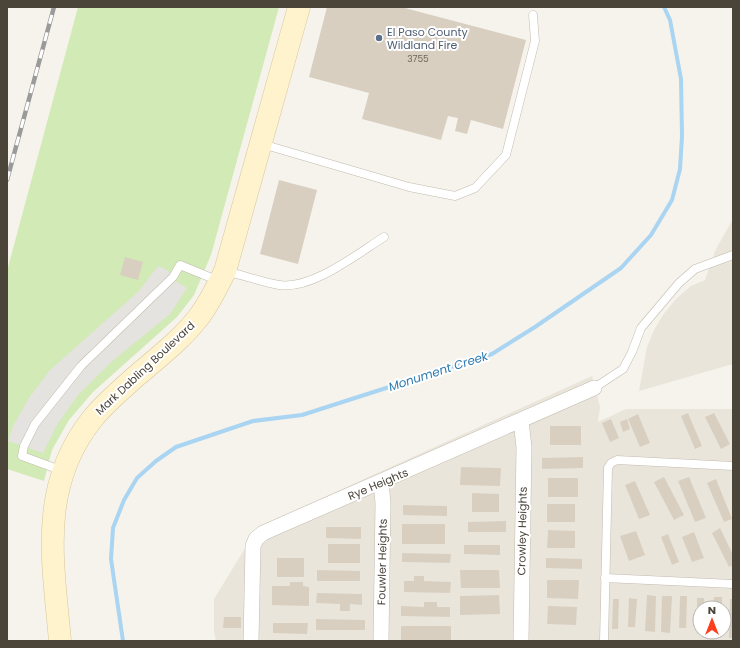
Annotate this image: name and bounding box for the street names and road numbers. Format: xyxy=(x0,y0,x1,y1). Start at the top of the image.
street label: Mark Dabling Boulevard xyxy=(92,318,198,418)
street label: Rye Heights xyxy=(345,464,411,504)
street label: Crowley Heights xyxy=(513,486,531,575)
street label: Fouwler Heights xyxy=(373,518,391,605)

